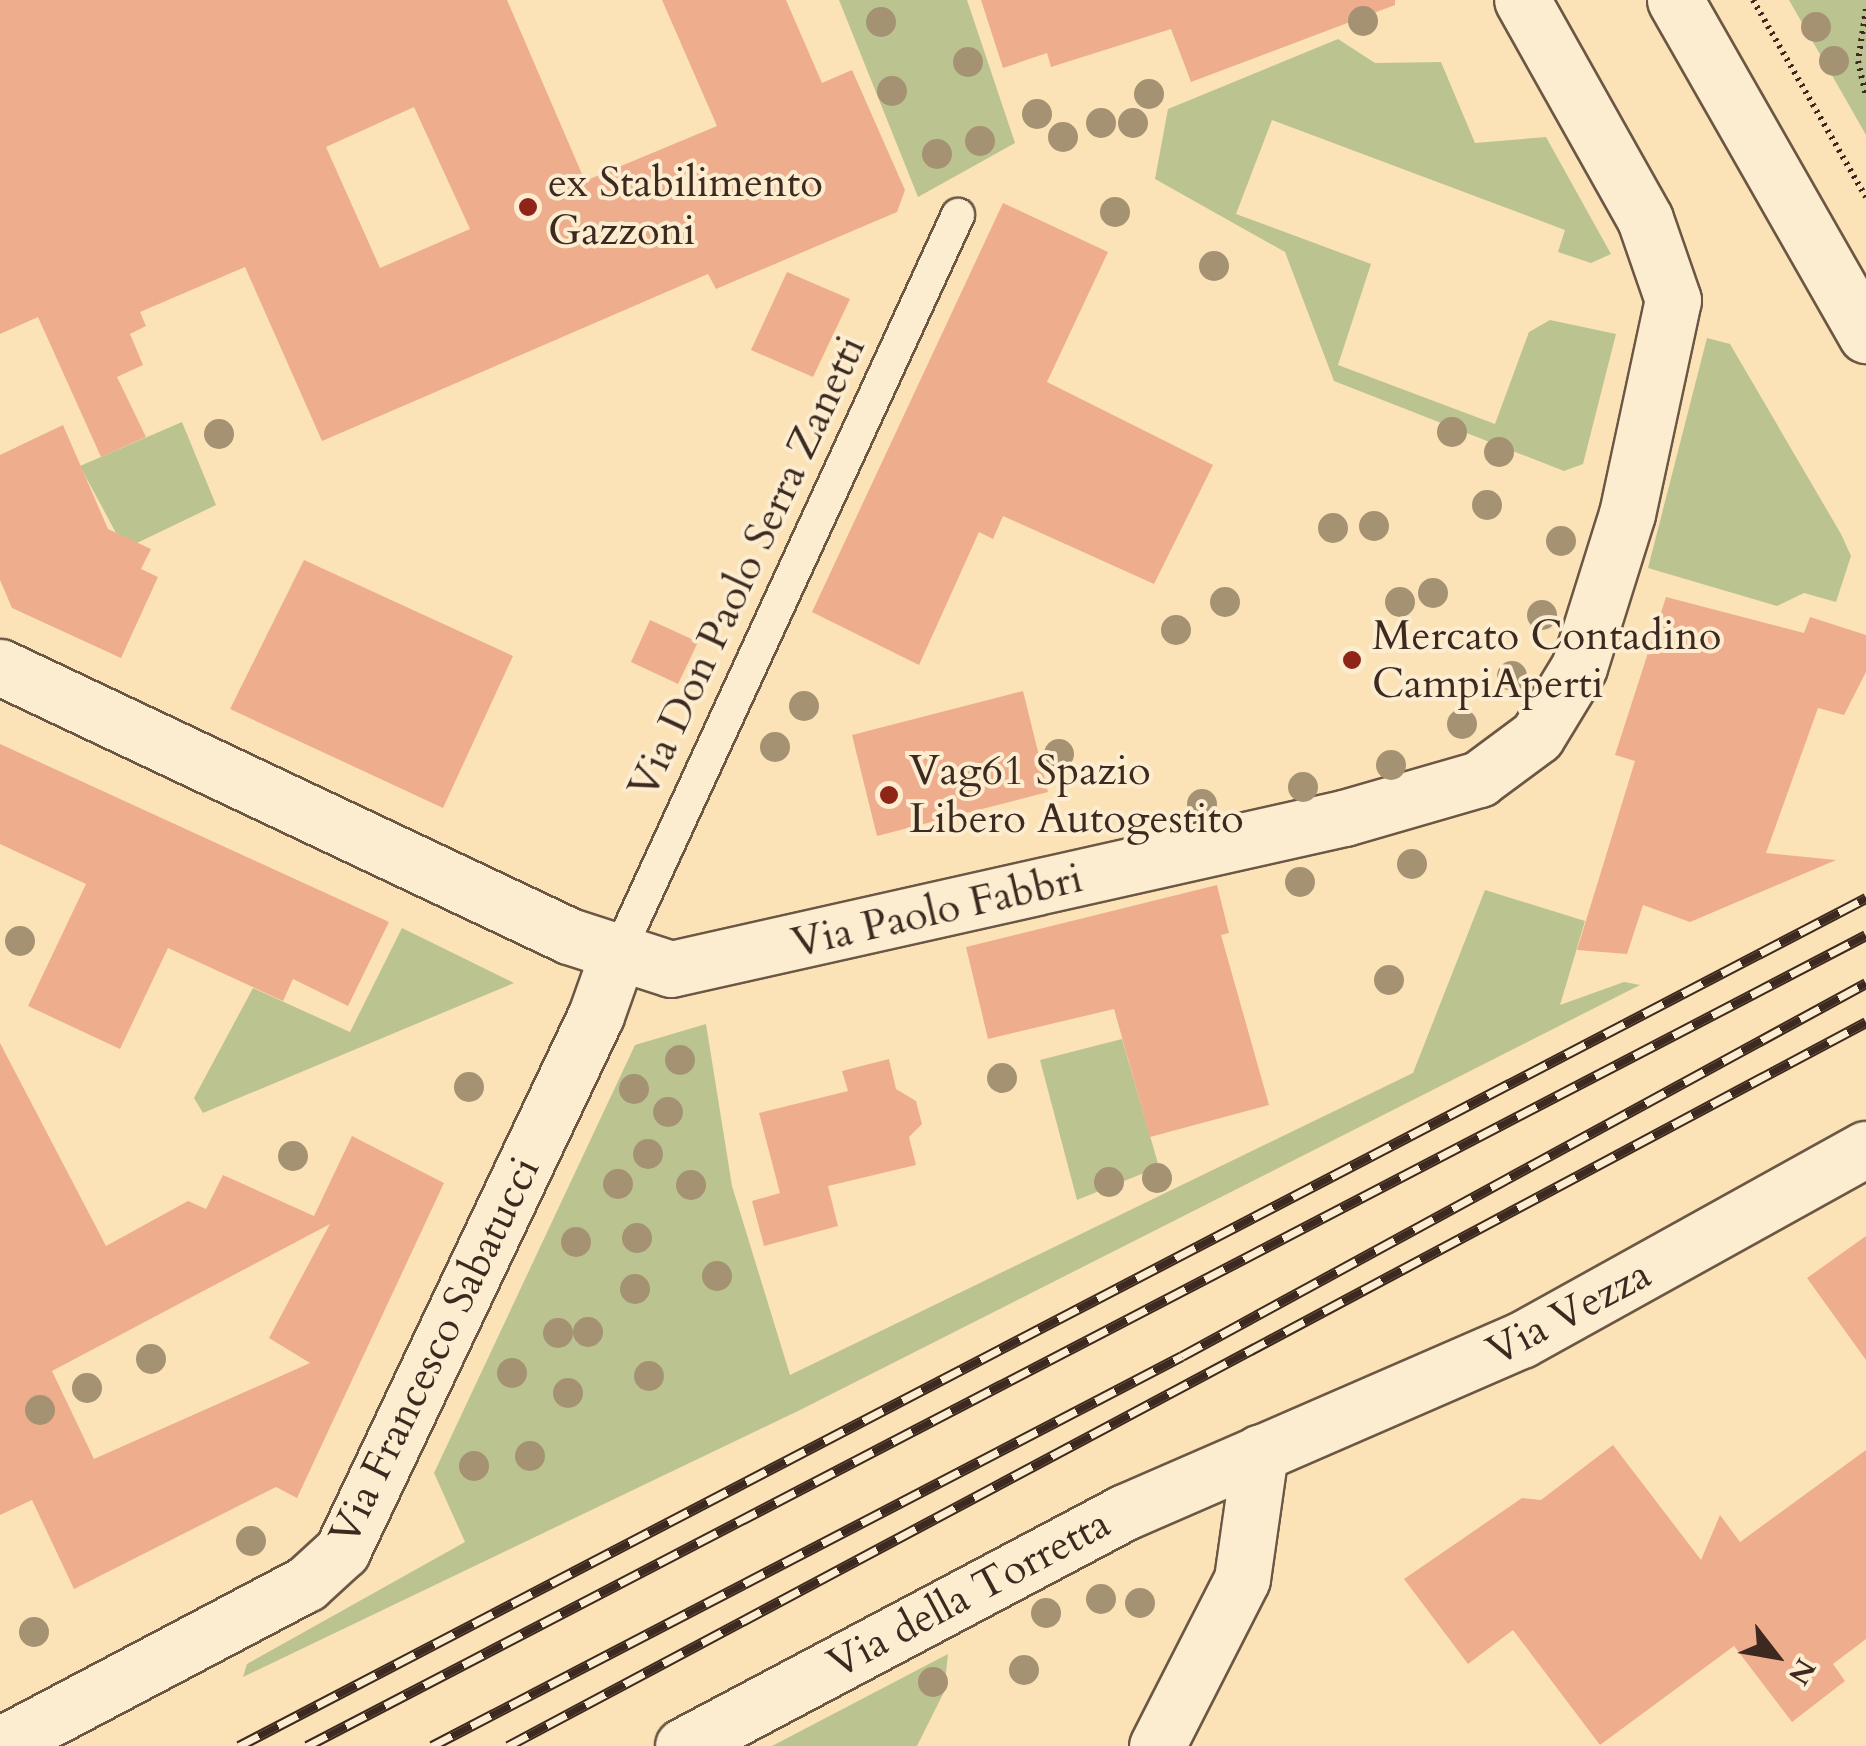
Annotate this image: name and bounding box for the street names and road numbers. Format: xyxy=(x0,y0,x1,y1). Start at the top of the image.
street label: Via Don Paolo Serra Zanetti xyxy=(618,328,876,806)
street label: Via Paolo Fabbri xyxy=(787,853,1087,969)
street label: Via Francesco Sabatucci xyxy=(319,1149,551,1553)
street label: Via Vezza xyxy=(1479,1249,1659,1377)
street label: Via della Torretta xyxy=(819,1498,1119,1690)

